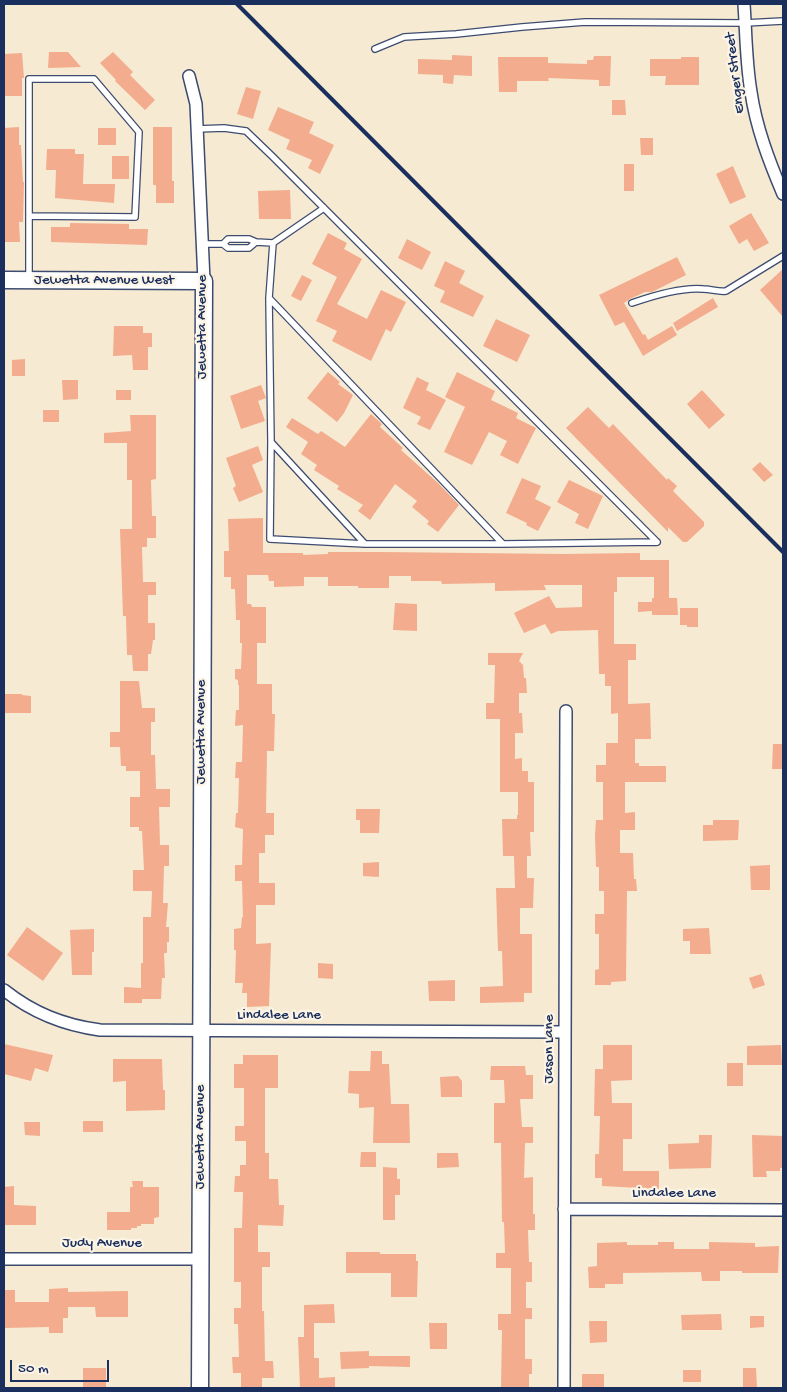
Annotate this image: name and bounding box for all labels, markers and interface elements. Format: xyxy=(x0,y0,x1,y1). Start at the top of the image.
street label: Enger Street xyxy=(722,31,750,115)
street label: Jewetta Avenue West xyxy=(34,272,174,290)
street label: Jewetta Avenue xyxy=(194,275,212,379)
street label: Jewetta Avenue xyxy=(193,680,211,784)
street label: Lindalee Lane xyxy=(237,1007,321,1025)
street label: Jason Lane xyxy=(541,1015,559,1083)
street label: Jewetta Avenue xyxy=(192,1085,210,1189)
street label: Lindalee Lane xyxy=(632,1185,716,1203)
street label: Judy Avenue xyxy=(62,1235,142,1253)
scale bar xyxy=(12,1350,111,1382)
text: 50 m xyxy=(18,1360,49,1378)

